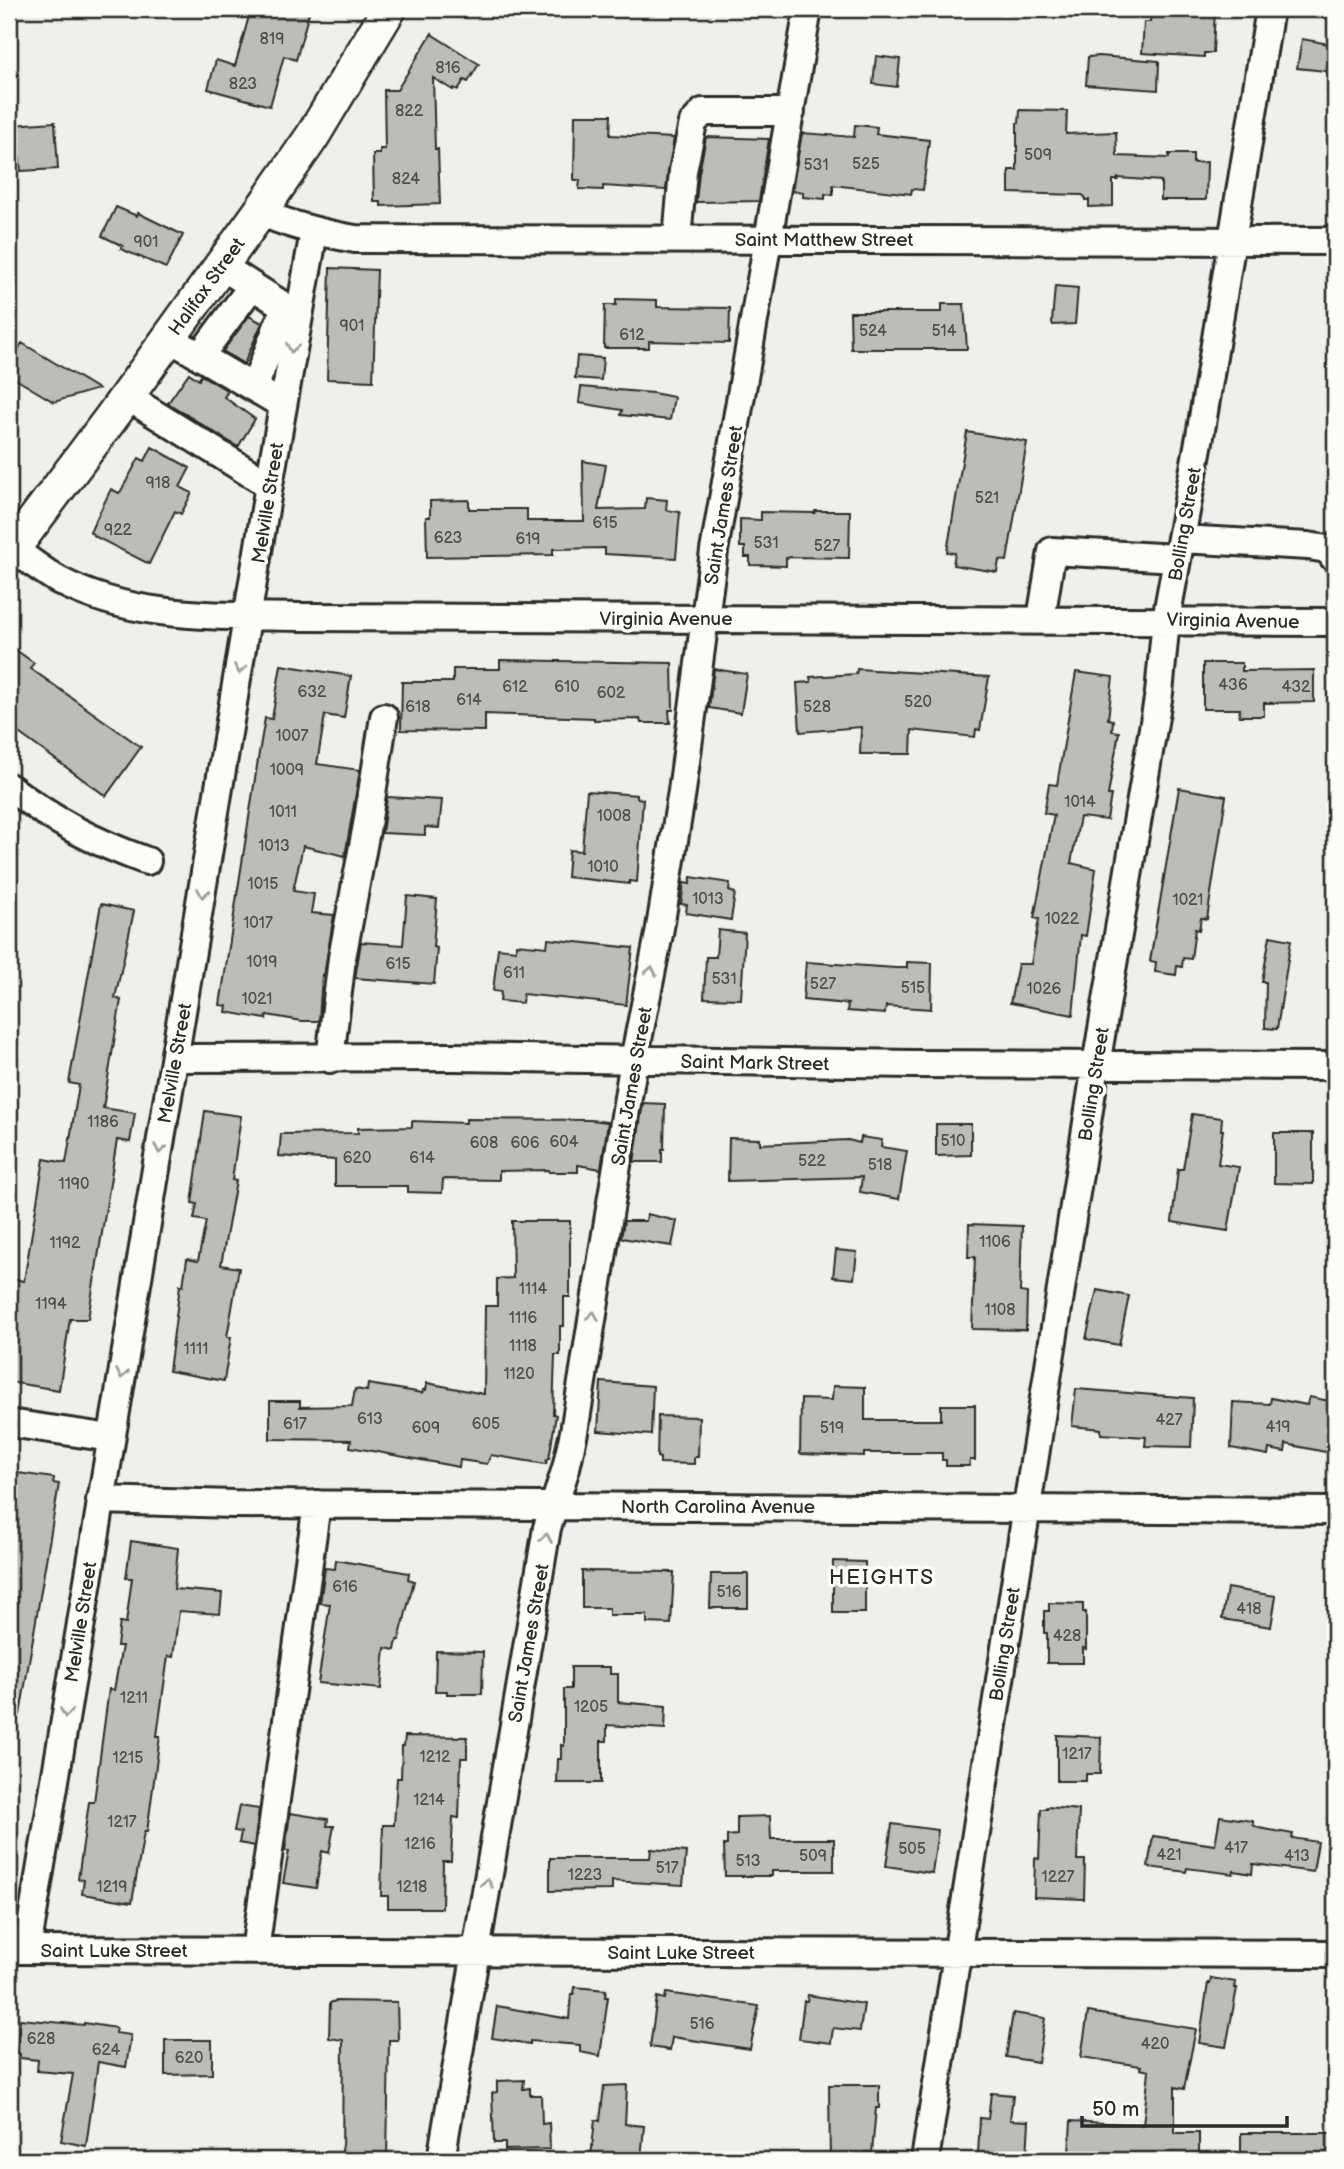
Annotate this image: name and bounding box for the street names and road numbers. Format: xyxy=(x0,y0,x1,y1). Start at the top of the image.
street label: Saint Matthew Street xyxy=(735,229,913,252)
street label: Halifax Street xyxy=(164,233,250,340)
street label: Saint James Street xyxy=(701,424,748,587)
street label: Melville Street xyxy=(248,441,289,565)
street label: Bolling Street xyxy=(1164,465,1207,583)
street label: Virginia Avenue xyxy=(600,608,732,631)
street label: Virginia Avenue xyxy=(1166,609,1300,634)
street label: Melville Street xyxy=(154,1001,197,1125)
street label: Saint James Street xyxy=(607,1005,658,1168)
street label: Bolling Street xyxy=(1074,1025,1115,1143)
street label: Saint Mark Street xyxy=(680,1051,830,1076)
street label: North Carolina Avenue xyxy=(621,1496,815,1519)
street label: Melville Street xyxy=(61,1560,102,1684)
street label: Saint James Street xyxy=(504,1562,555,1725)
street label: Bolling Street xyxy=(985,1585,1026,1703)
street label: Saint Luke Street xyxy=(40,1940,188,1963)
street label: Saint Luke Street xyxy=(607,1942,755,1965)

